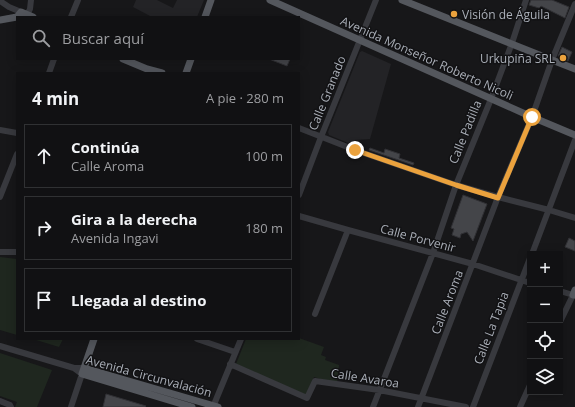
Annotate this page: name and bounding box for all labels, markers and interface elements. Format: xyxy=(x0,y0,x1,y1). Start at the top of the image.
place label: Visión de Águila xyxy=(462,6,550,23)
marker: Visión de Águila xyxy=(449,9,459,19)
street label: Avenida Monseñor Roberto Nicoli xyxy=(338,12,516,104)
search box xyxy=(16,16,300,60)
icon: search xyxy=(30,27,52,49)
text: Buscar aquí xyxy=(62,28,144,48)
place label: Urkupiña SRL xyxy=(480,50,555,67)
street label: Calle Granado xyxy=(304,53,350,133)
marker: Urkupiña SRL xyxy=(558,53,568,63)
text: 4 min xyxy=(32,87,79,110)
text: A pie · 280 m xyxy=(206,89,284,107)
street label: Calle Padilla xyxy=(445,98,485,166)
route start xyxy=(523,108,541,126)
text: Continúa xyxy=(71,137,140,157)
route end xyxy=(346,141,364,159)
icon: ahead xyxy=(33,145,55,167)
text: 100 m xyxy=(245,147,283,165)
text: Calle Aroma xyxy=(71,157,144,175)
text: Gira a la derecha xyxy=(71,209,197,229)
icon: right xyxy=(33,217,55,239)
text: 180 m xyxy=(245,219,283,237)
street label: Calle Porvenir xyxy=(378,220,458,256)
text: Avenida Ingavi xyxy=(71,229,158,247)
map controls xyxy=(527,251,563,395)
button: + xyxy=(527,251,563,287)
street label: Calle Aroma xyxy=(427,267,467,337)
button: − xyxy=(527,287,563,323)
icon: arrive xyxy=(33,289,55,311)
street label: Calle La Tapia xyxy=(469,289,513,367)
text: Llegada al destino xyxy=(71,290,206,310)
button: locate xyxy=(527,323,563,359)
street label: Avenida Circunvalación xyxy=(84,351,214,401)
button: layers xyxy=(527,359,563,395)
street label: Calle Avaroa xyxy=(330,364,400,392)

